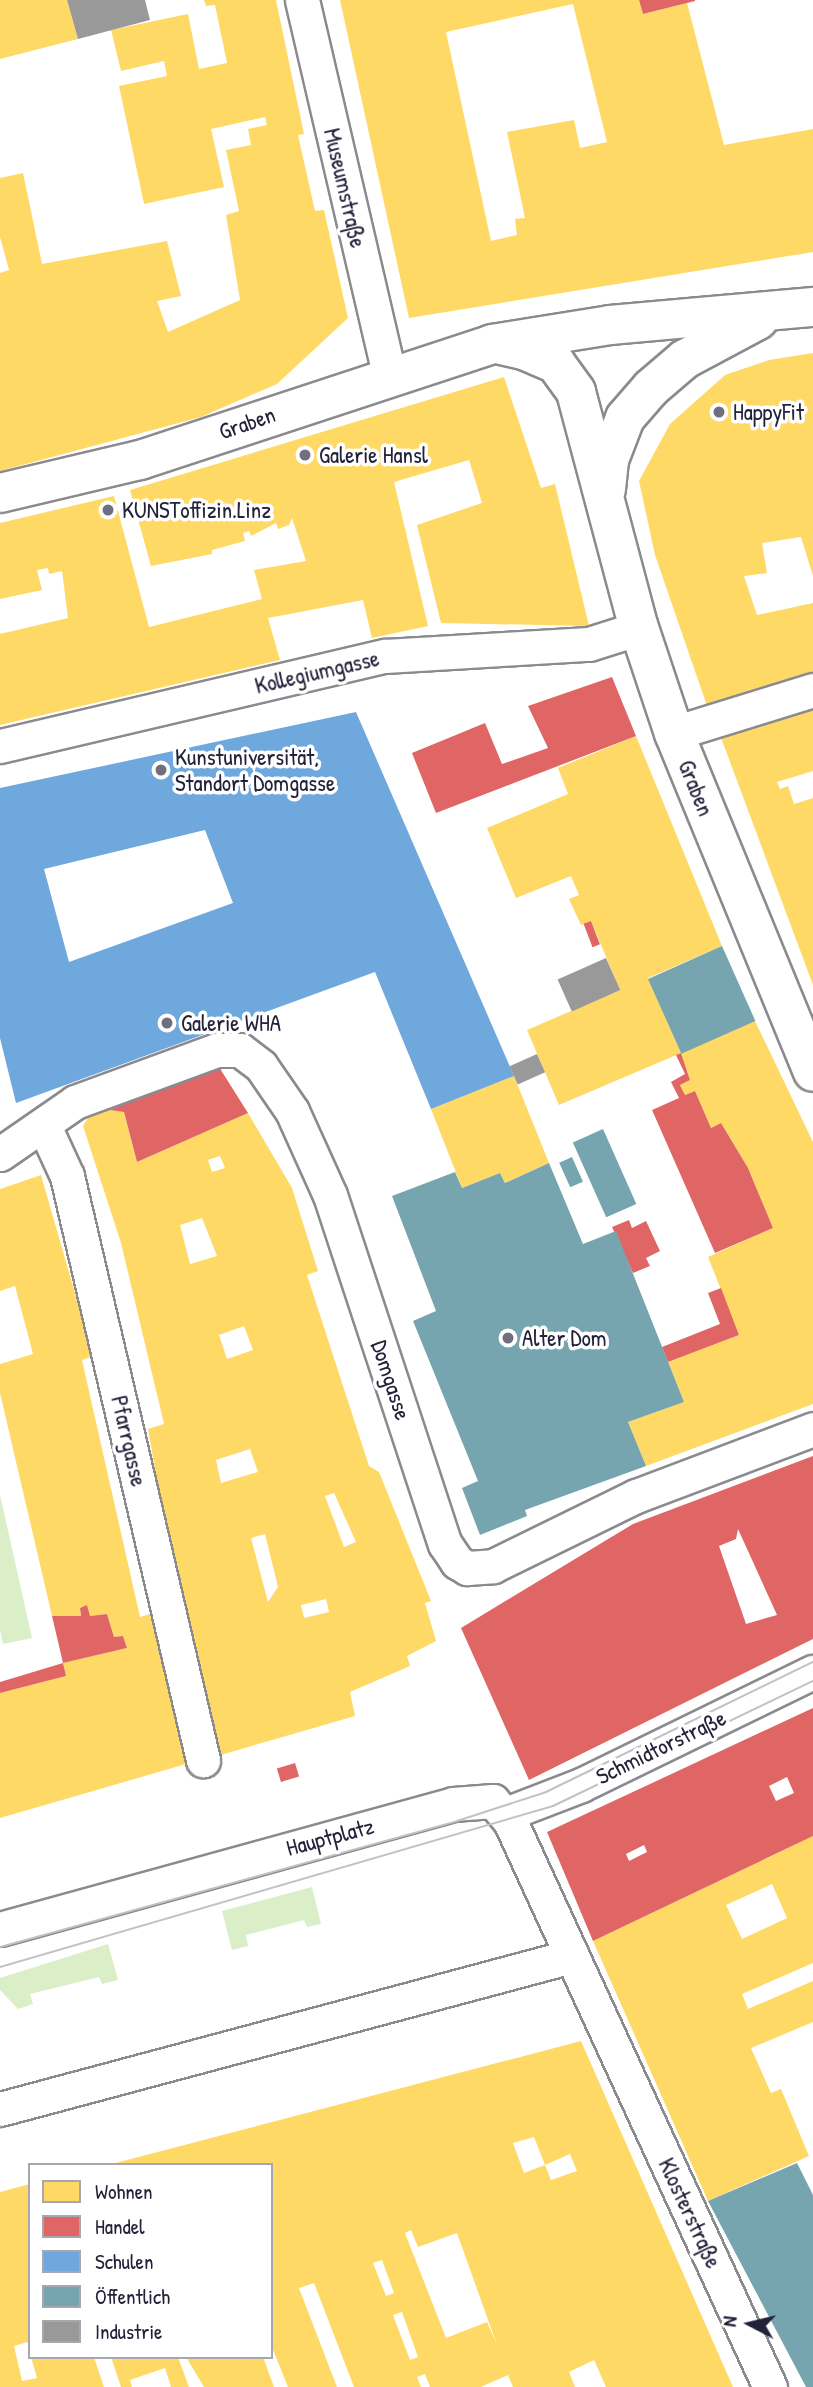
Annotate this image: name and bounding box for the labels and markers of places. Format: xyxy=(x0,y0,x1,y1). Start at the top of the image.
place label: HappyFit xyxy=(733,398,804,426)
marker: HappyFit xyxy=(711,404,727,420)
place label: Galerie Hansl xyxy=(319,441,428,469)
marker: Galerie Hansl xyxy=(297,447,313,463)
place label: KUNSToffizin.Linz xyxy=(122,496,271,524)
marker: KUNSToffizin.Linz xyxy=(100,502,116,518)
place label: Kunstuniversität, Standort Domgasse xyxy=(175,743,335,797)
marker: Kunstuniversität, Standort Domgasse xyxy=(153,762,169,778)
place label: Galerie WHA xyxy=(181,1009,281,1037)
marker: Galerie WHA xyxy=(159,1015,175,1031)
place label: Alter Dom xyxy=(522,1324,606,1352)
marker: Alter Dom xyxy=(500,1330,516,1346)

